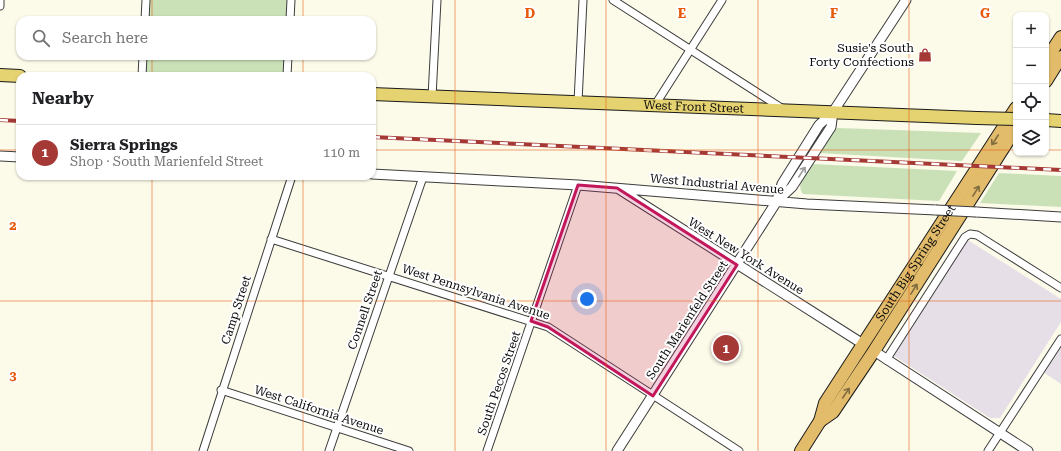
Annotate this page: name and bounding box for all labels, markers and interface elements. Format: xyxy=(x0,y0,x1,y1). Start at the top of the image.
text: D xyxy=(525,6,535,21)
text: E xyxy=(678,6,686,21)
text: F xyxy=(830,6,838,21)
text: G xyxy=(980,6,990,21)
map controls xyxy=(1013,12,1049,156)
button: + xyxy=(1013,12,1049,48)
search box xyxy=(16,16,376,60)
icon: search xyxy=(30,27,52,49)
text: Search here xyxy=(62,29,148,47)
place label: Susie's South Forty Confections xyxy=(809,41,914,69)
shop icon: Susie's South Forty Confections xyxy=(917,47,933,63)
button: − xyxy=(1013,48,1049,84)
button: locate xyxy=(1013,84,1049,120)
text: Nearby xyxy=(32,88,94,108)
street label: West Front Street xyxy=(643,98,745,116)
button: layers xyxy=(1013,120,1049,156)
one-way arrow xyxy=(991,135,999,146)
text: Sierra Springs xyxy=(70,136,178,154)
text: 1 xyxy=(41,145,49,160)
text: 110 m xyxy=(323,145,360,160)
text: Shop · South Marienfeld Street xyxy=(70,154,263,169)
one-way arrow xyxy=(798,167,806,178)
street label: West Industrial Avenue xyxy=(650,171,785,197)
one-way arrow xyxy=(972,186,980,197)
street label: South Big Spring Street xyxy=(873,202,959,324)
street label: West New York Avenue xyxy=(686,215,807,298)
text: 2 xyxy=(9,218,17,233)
street label: South Marienfeld Street xyxy=(643,258,731,382)
street label: West Pennsylvania Avenue xyxy=(400,261,552,323)
street label: Connell Street xyxy=(345,268,385,351)
street label: Camp Street xyxy=(218,273,254,346)
one-way arrow xyxy=(910,284,918,295)
your location xyxy=(577,289,597,309)
street label: South Pecos Street xyxy=(475,329,524,437)
pin: 1 xyxy=(713,333,739,363)
text: 3 xyxy=(9,368,17,383)
street label: West California Avenue xyxy=(253,382,386,438)
one-way arrow xyxy=(842,388,850,399)

